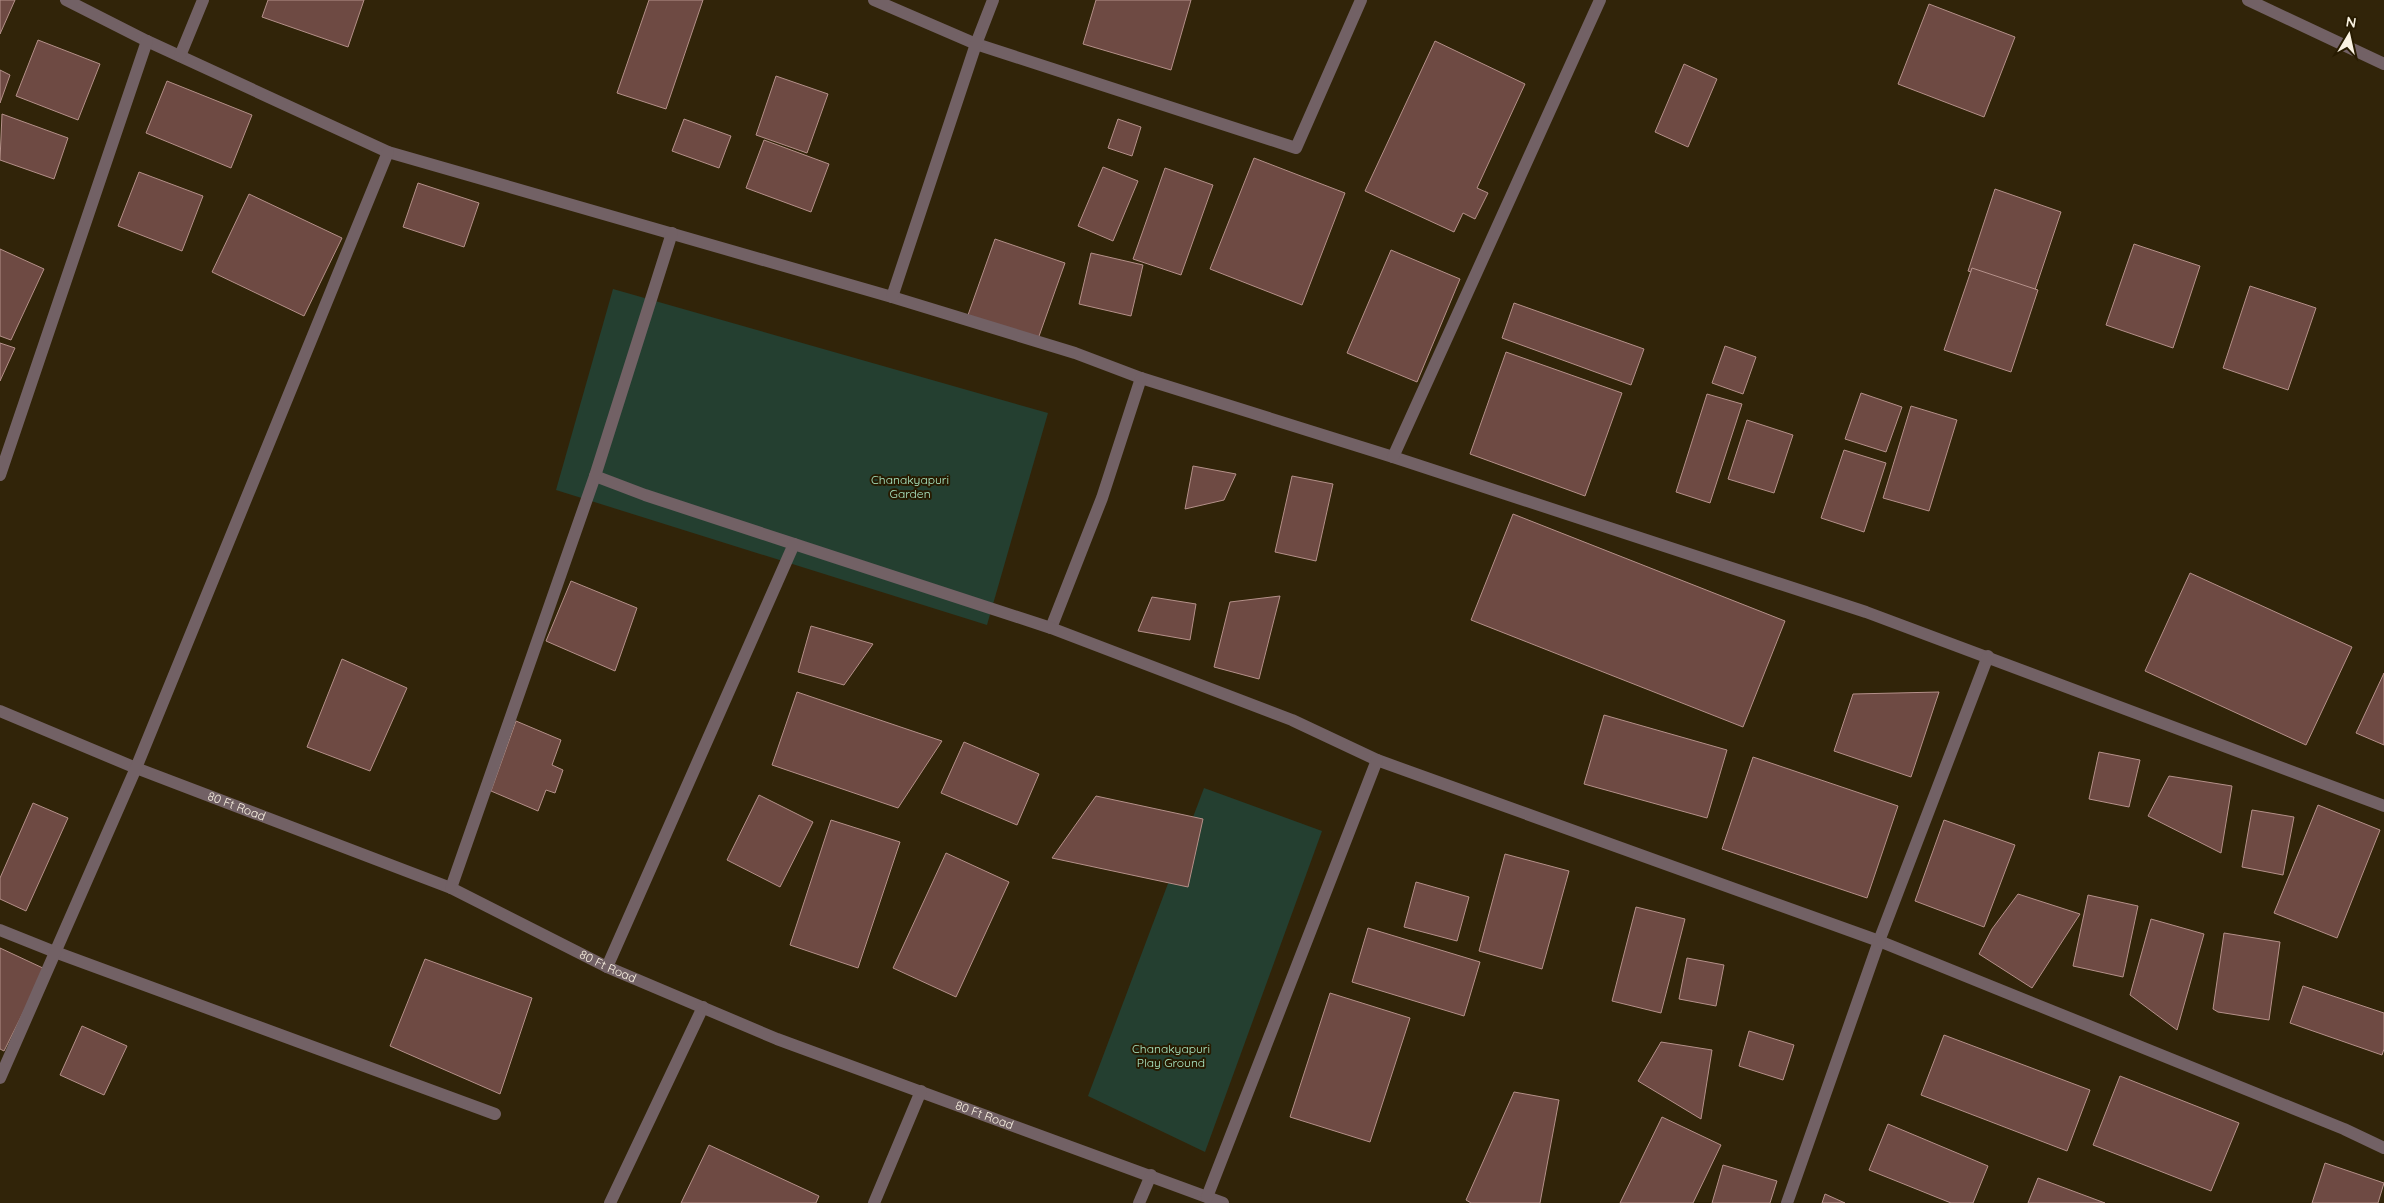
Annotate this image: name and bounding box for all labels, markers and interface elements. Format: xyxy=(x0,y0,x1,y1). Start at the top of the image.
north arrow xyxy=(2324,10,2374,60)
text: N xyxy=(2345,12,2358,32)
park label: Chanakyapuri Garden xyxy=(871,472,949,501)
street label: 80 Ft Road xyxy=(206,788,268,824)
street label: 80 Ft Road xyxy=(577,946,639,986)
park label: Chanakyapuri Play Ground xyxy=(1132,1041,1210,1070)
street label: 80 Ft Road xyxy=(953,1097,1016,1132)

